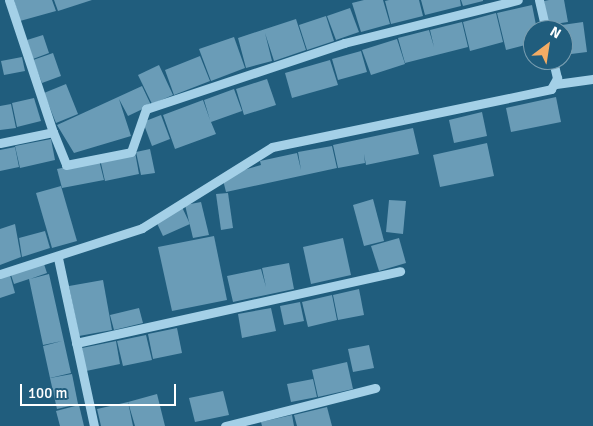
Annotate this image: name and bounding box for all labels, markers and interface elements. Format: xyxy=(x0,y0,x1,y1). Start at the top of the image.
north arrow xyxy=(523,20,573,70)
text: N xyxy=(547,23,564,42)
scale bar xyxy=(22,374,179,406)
text: 100 m xyxy=(28,384,68,402)

